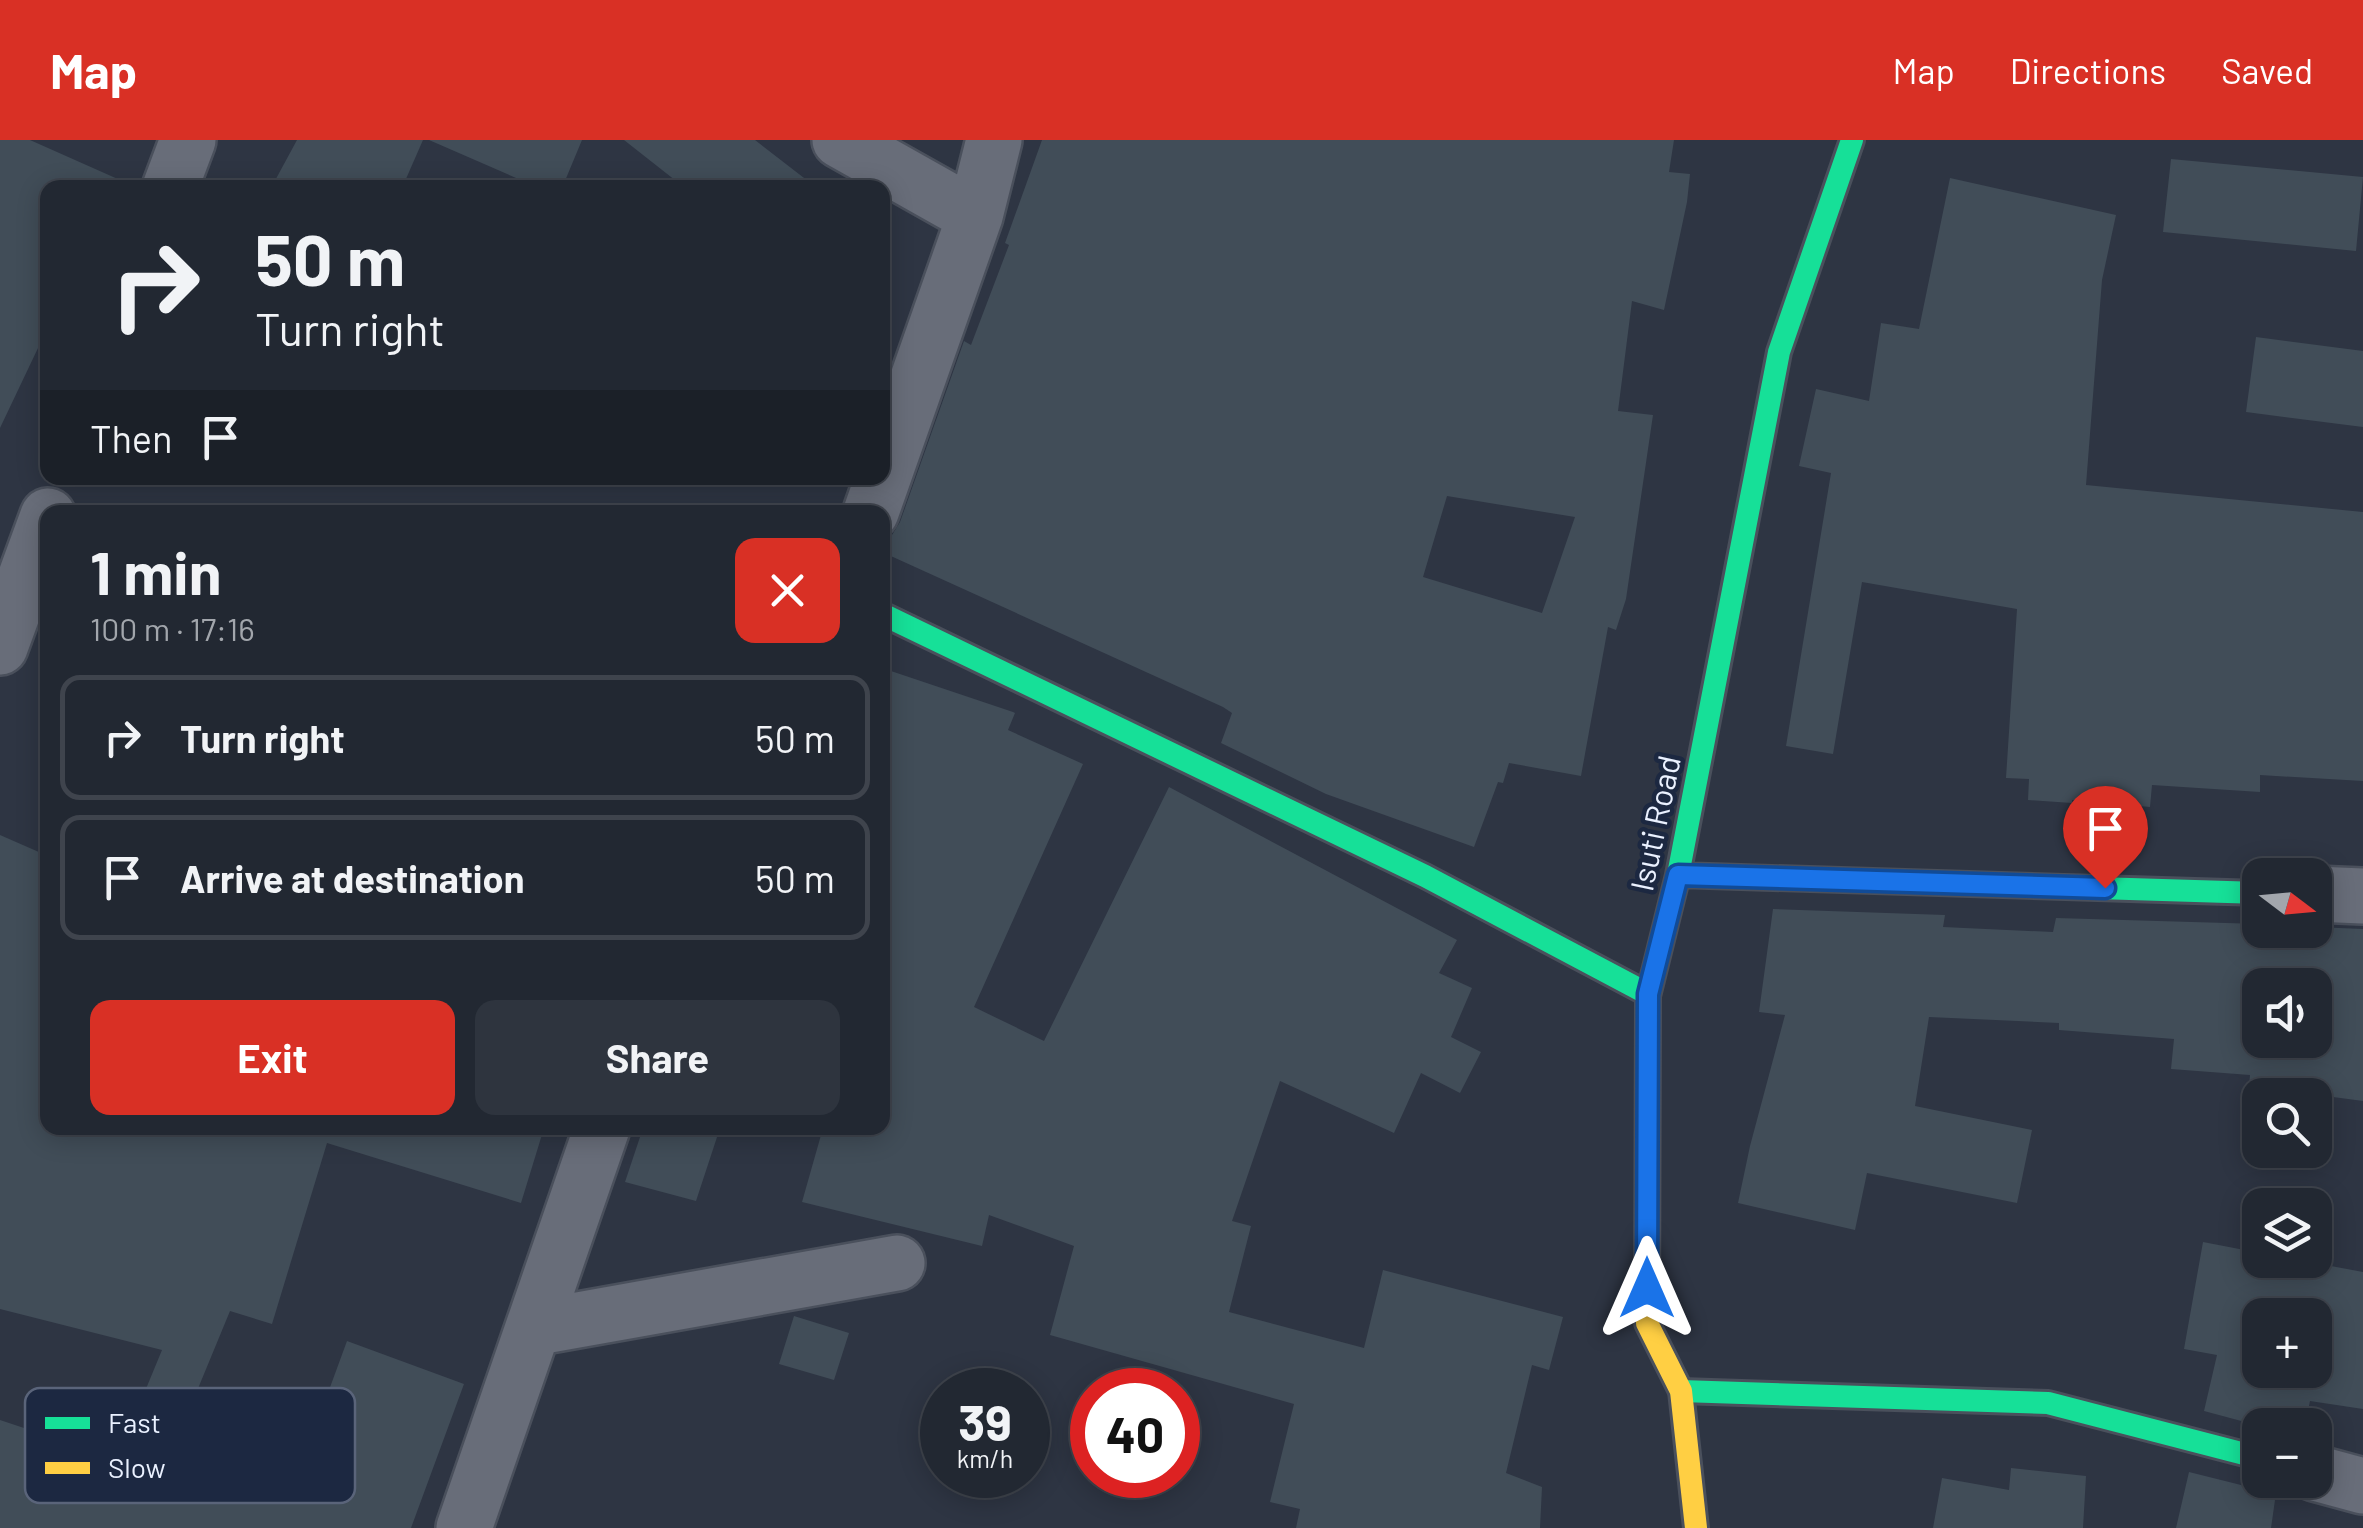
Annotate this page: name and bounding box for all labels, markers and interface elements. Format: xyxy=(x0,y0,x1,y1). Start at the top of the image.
text: Map xyxy=(50,41,137,99)
text: Map xyxy=(1893,49,1955,91)
text: Directions xyxy=(2010,49,2166,91)
text: Saved xyxy=(2221,49,2313,91)
text: 50 m xyxy=(255,216,405,300)
icon: right xyxy=(90,220,220,350)
text: Turn right xyxy=(255,301,445,355)
icon: arrive xyxy=(193,410,248,465)
text: Then xyxy=(90,415,173,461)
text: 1 min xyxy=(90,535,221,607)
button: close xyxy=(735,538,840,643)
text: 100 m · 17:16 xyxy=(90,609,255,647)
icon: right xyxy=(95,710,150,765)
text: Turn right xyxy=(180,715,345,761)
text: 50 m xyxy=(755,715,835,761)
street label: Isuti Road xyxy=(1621,752,1687,894)
pin xyxy=(2063,786,2148,889)
icon: arrive xyxy=(2078,801,2133,856)
icon: arrive xyxy=(95,850,150,905)
text: Arrive at destination xyxy=(180,855,525,901)
text: 50 m xyxy=(755,855,835,901)
north arrow xyxy=(2242,858,2332,948)
map controls xyxy=(2242,858,2332,1498)
button: sound xyxy=(2242,968,2332,1058)
button: Exit xyxy=(90,1000,455,1115)
button: Share xyxy=(475,1000,840,1115)
button: search xyxy=(2242,1078,2332,1168)
button: layers xyxy=(2242,1188,2332,1278)
position arrow xyxy=(1595,1236,1699,1340)
button: + xyxy=(2242,1298,2332,1388)
speed limit sign: 40 xyxy=(1070,1368,1200,1498)
legend xyxy=(25,1388,355,1503)
text: 39 xyxy=(958,1391,1012,1451)
text: Fast xyxy=(108,1405,161,1439)
button: − xyxy=(2242,1408,2332,1498)
text: km/h xyxy=(957,1443,1013,1473)
text: Slow xyxy=(108,1450,166,1484)

